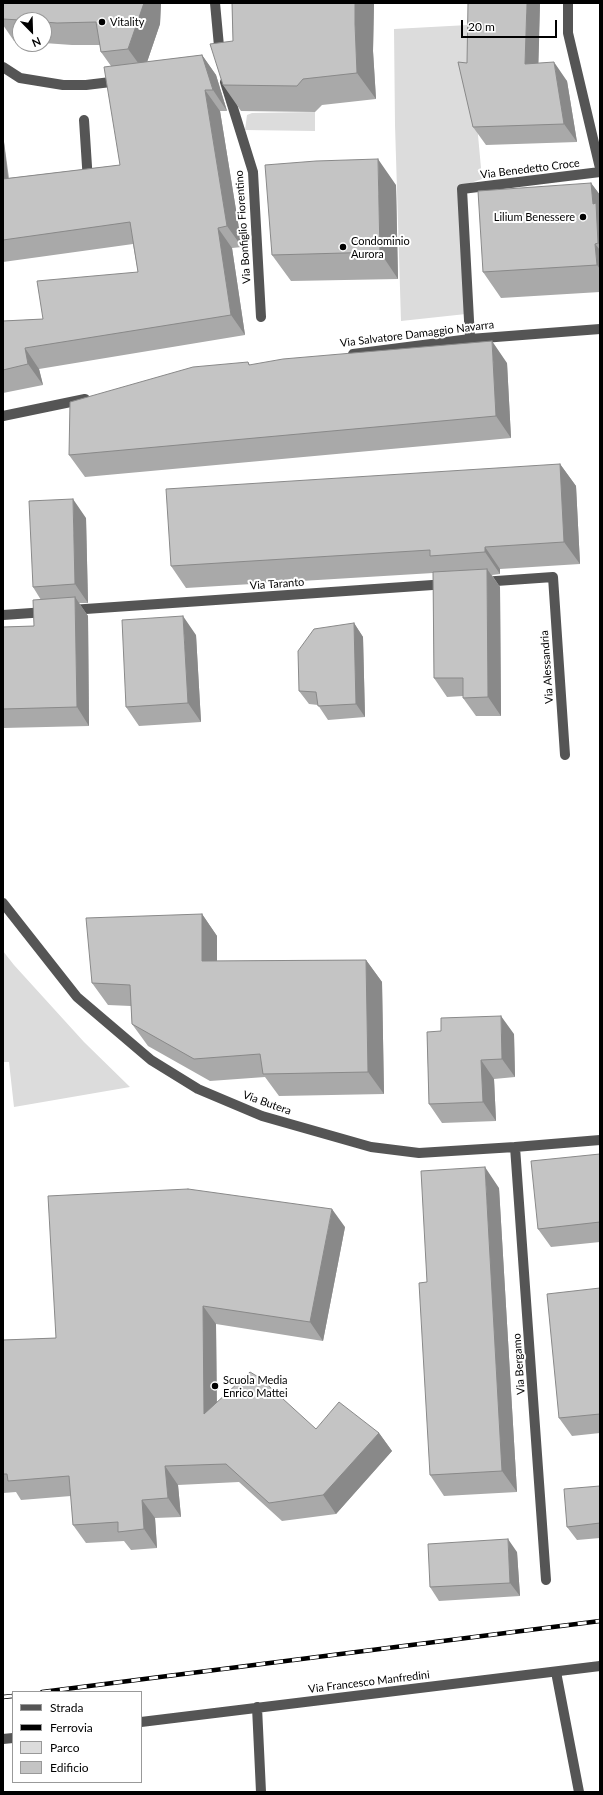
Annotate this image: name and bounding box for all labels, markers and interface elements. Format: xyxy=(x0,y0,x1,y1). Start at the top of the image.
north arrow xyxy=(12,12,52,52)
scale bar xyxy=(463,12,559,38)
place label: Vitality xyxy=(110,15,144,29)
marker: Vitality xyxy=(97,17,107,27)
text: 20 m xyxy=(468,19,495,34)
text: N xyxy=(30,35,43,50)
street label: Via Benedetto Croce xyxy=(480,156,580,182)
street label: Via Bonfiglio Fiorentino xyxy=(232,170,254,284)
place label: Lilium Benessere xyxy=(494,210,575,224)
marker: Lilium Benessere xyxy=(578,212,588,222)
place label: Condominio Aurora xyxy=(351,234,410,260)
marker: Condominio Aurora xyxy=(338,242,348,252)
street label: Via Salvatore Damaggio Navarra xyxy=(339,318,495,350)
street label: Via Taranto xyxy=(249,576,305,592)
street label: Via Alessandria xyxy=(538,630,556,704)
street label: Via Butera xyxy=(241,1088,293,1118)
street label: Via Bergamo xyxy=(510,1333,528,1395)
place label: Scuola Media Enrico Mattei xyxy=(223,1373,288,1399)
marker: Scuola Media Enrico Mattei xyxy=(210,1381,220,1391)
street label: Via Francesco Manfredini xyxy=(308,1668,430,1696)
legend xyxy=(12,1691,142,1783)
text: Strada xyxy=(50,1700,83,1715)
text: Ferrovia xyxy=(50,1720,93,1735)
text: Parco xyxy=(50,1740,80,1755)
text: Edificio xyxy=(50,1760,89,1775)

